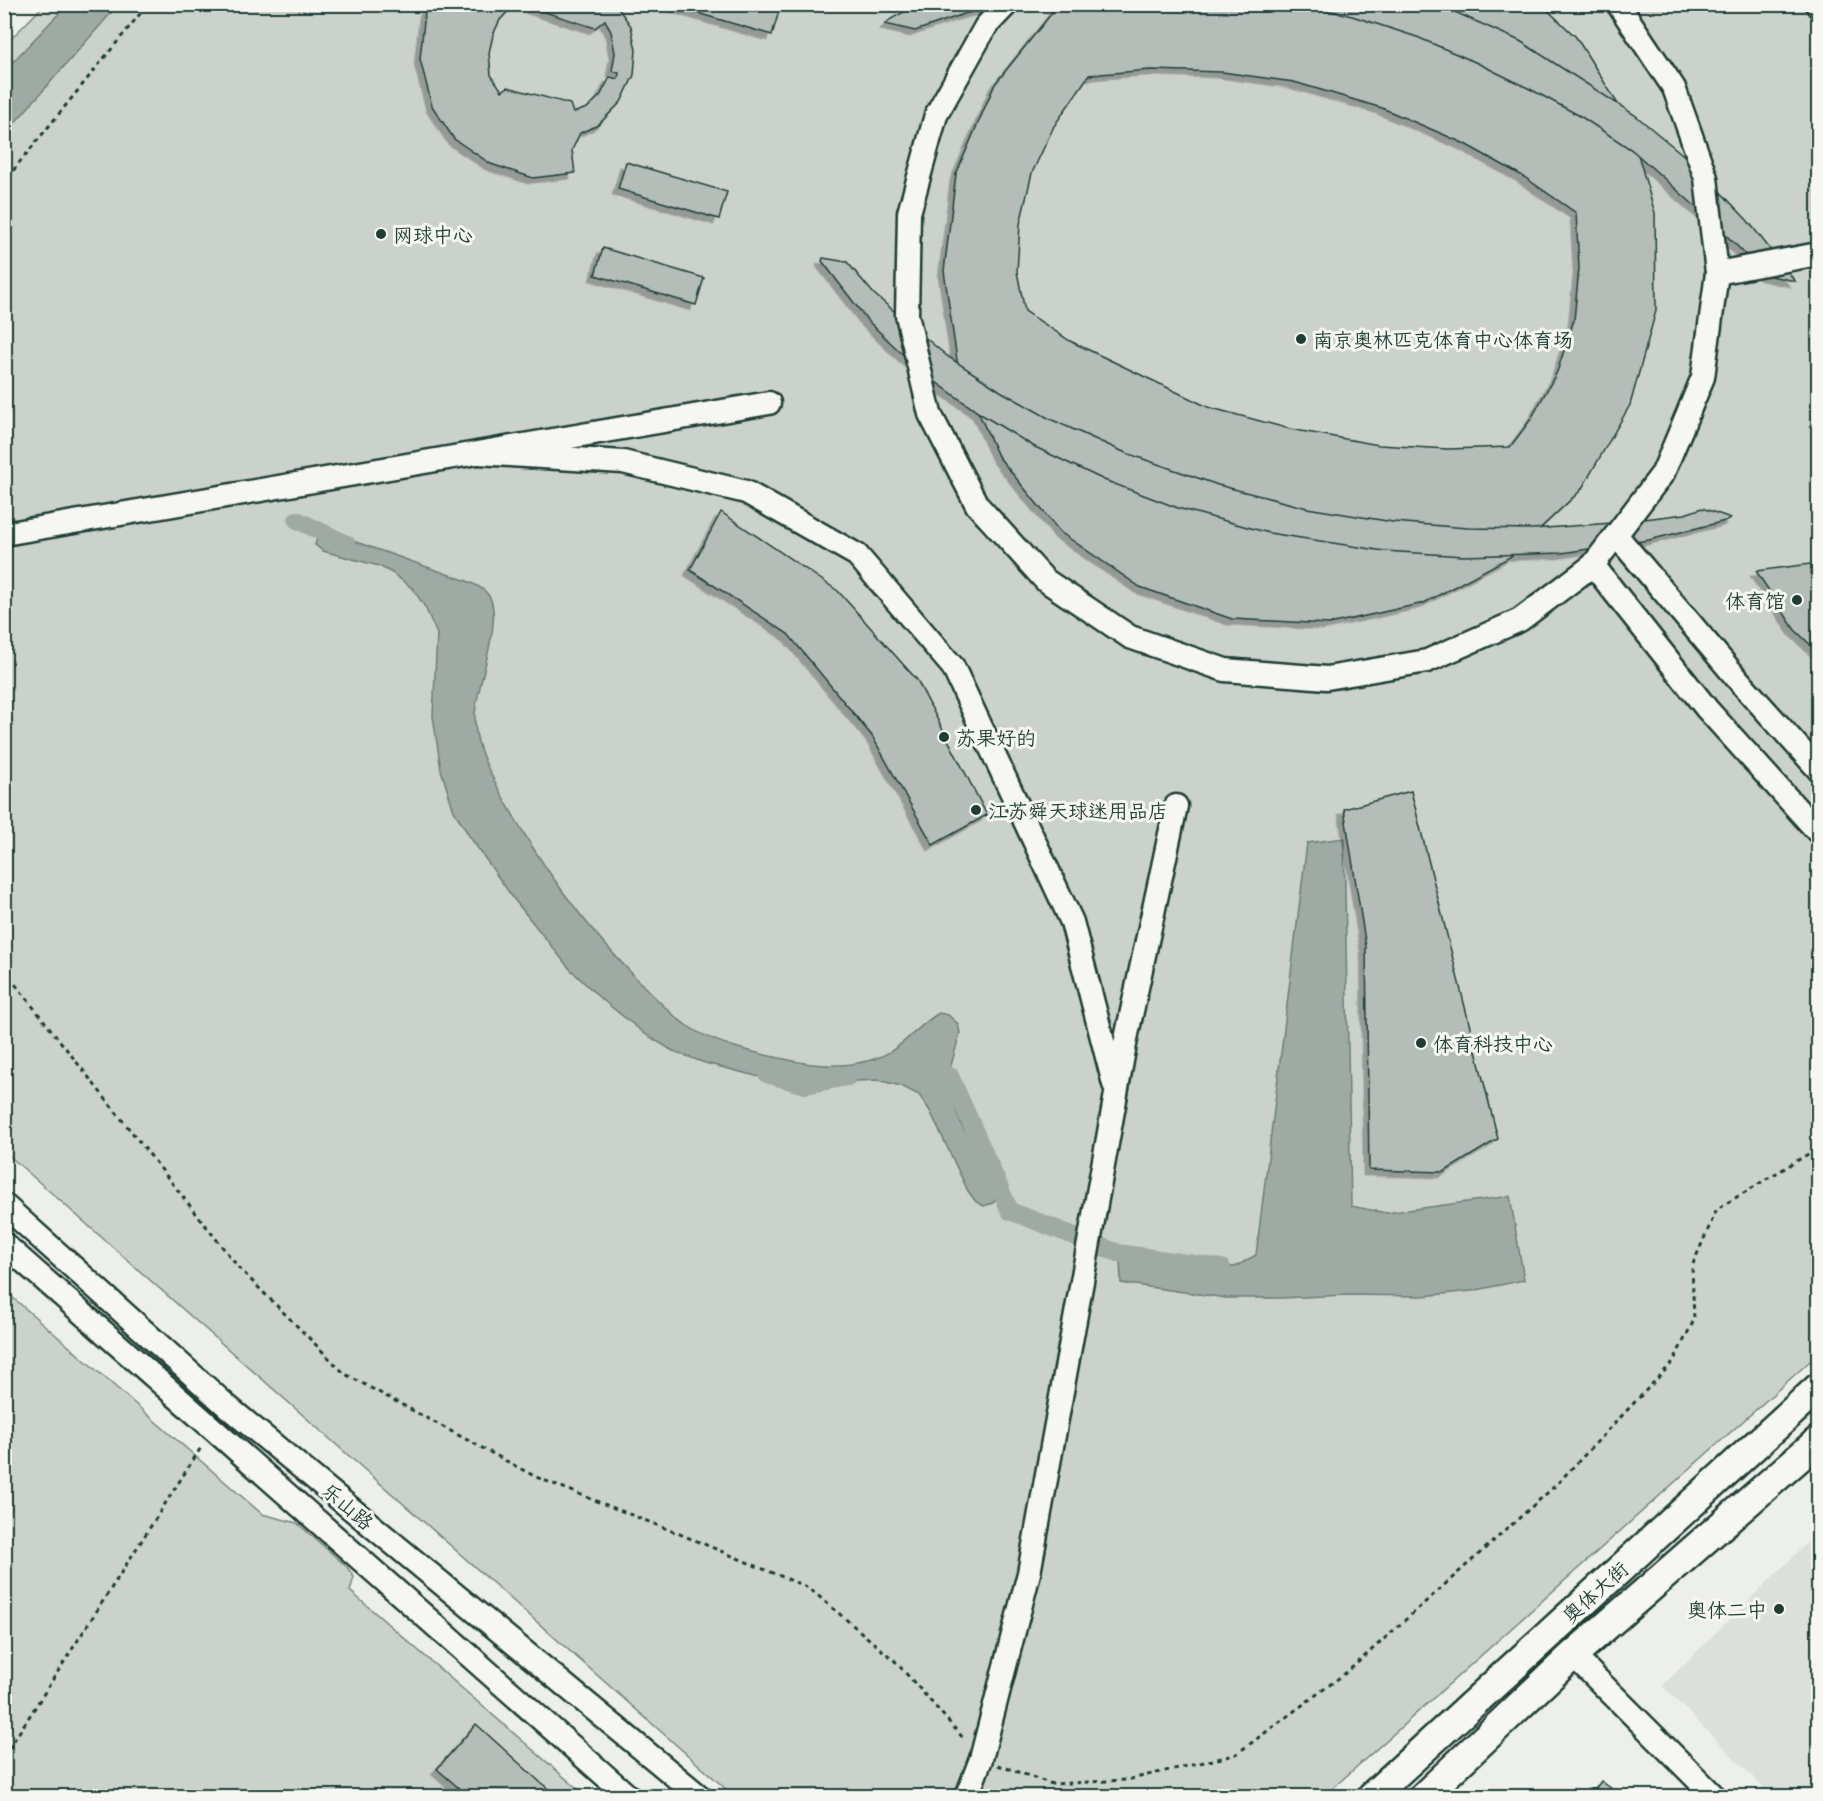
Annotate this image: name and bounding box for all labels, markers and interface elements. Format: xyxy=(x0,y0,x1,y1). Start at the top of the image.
place label: 网球中心 xyxy=(393,221,473,248)
marker: 网球中心 xyxy=(374,227,388,241)
place label: 南京奥林匹克体育中心体育场 xyxy=(1313,326,1573,353)
marker: 南京奥林匹克体育中心体育场 xyxy=(1294,332,1308,346)
place label: 体育馆 xyxy=(1725,587,1785,614)
marker: 体育馆 xyxy=(1790,593,1804,607)
place label: 苏果好的 xyxy=(956,724,1036,751)
marker: 苏果好的 xyxy=(937,730,951,744)
place label: 江苏舜天球迷用品店 xyxy=(988,797,1168,824)
marker: 江苏舜天球迷用品店 xyxy=(969,803,983,817)
place label: 体育科技中心 xyxy=(1433,1030,1553,1057)
marker: 体育科技中心 xyxy=(1414,1036,1428,1050)
street label: 乐山路 xyxy=(316,1476,380,1536)
street label: 奥体大街 xyxy=(1556,1555,1634,1629)
place label: 奥体二中 xyxy=(1687,1596,1767,1623)
marker: 奥体二中 xyxy=(1772,1602,1786,1616)

